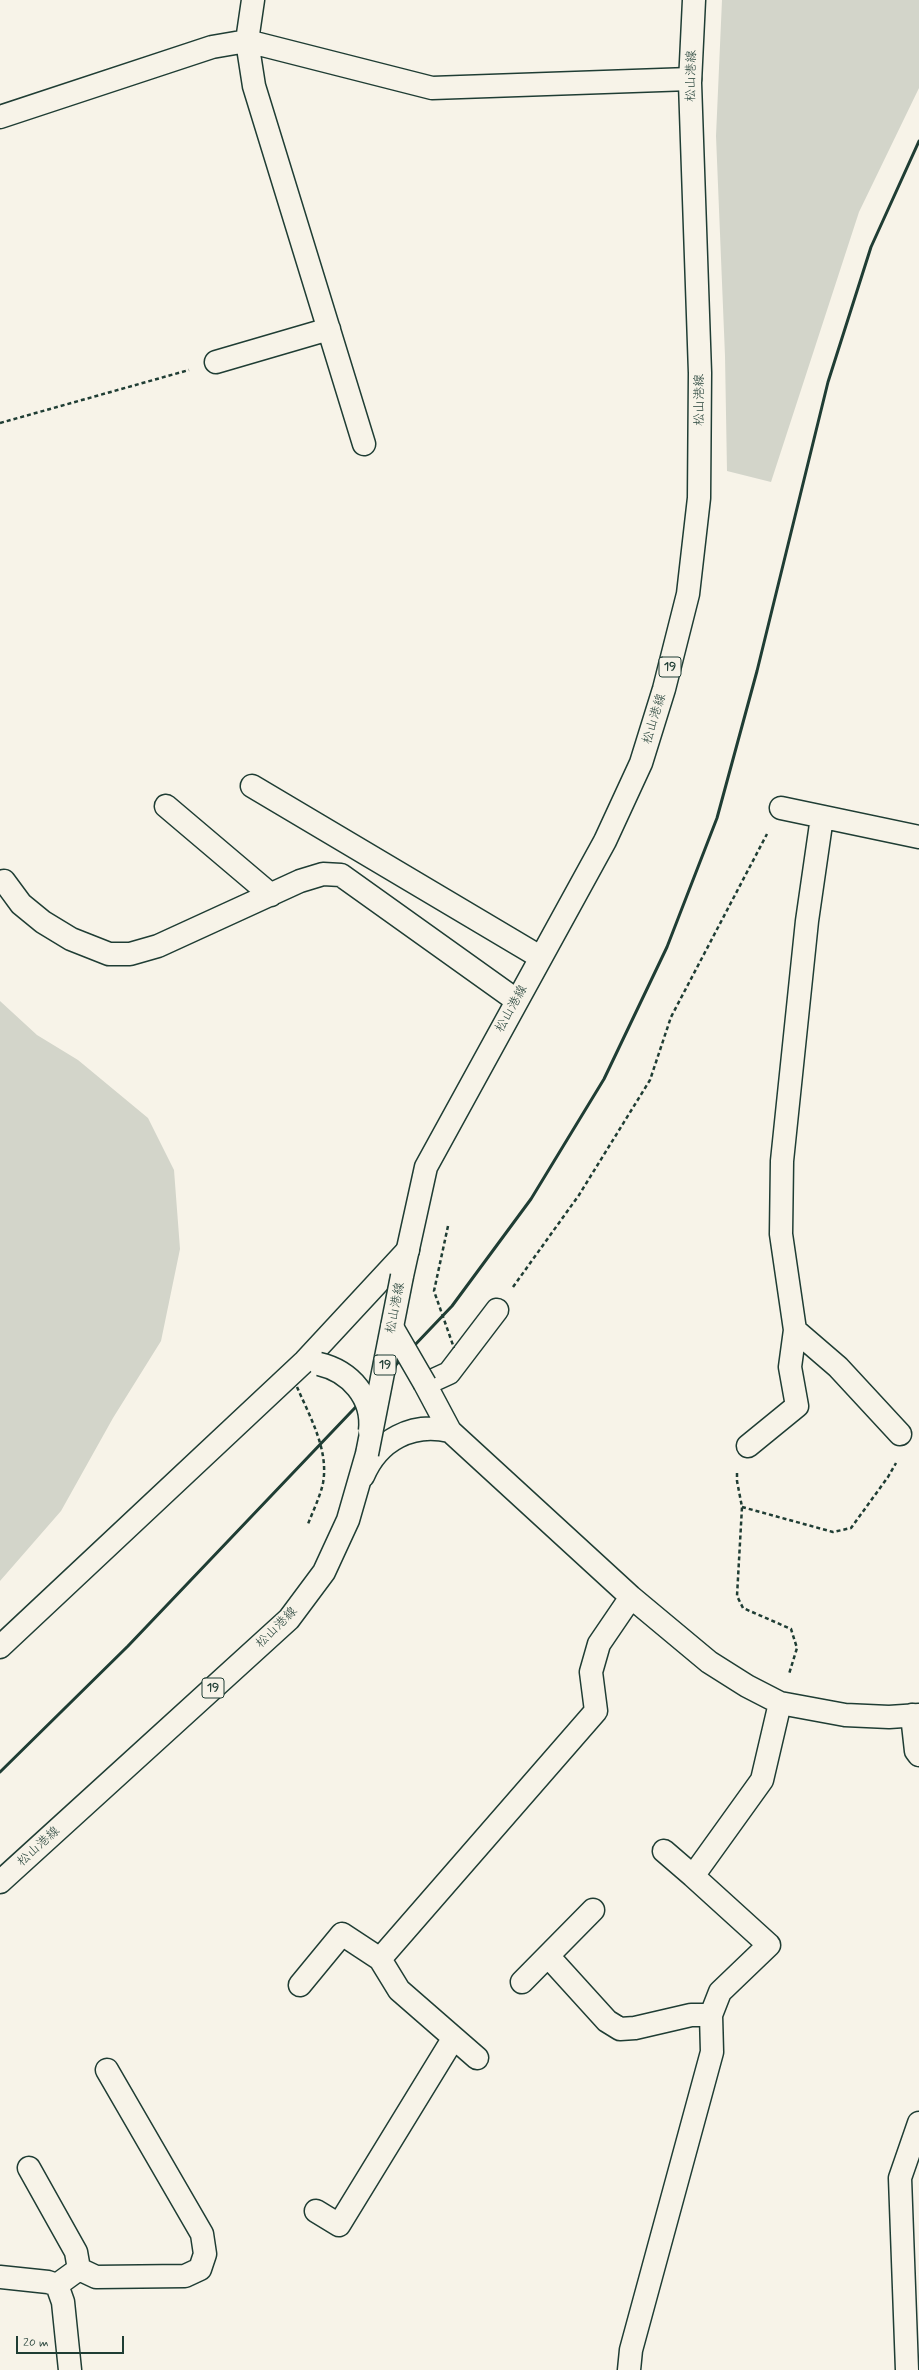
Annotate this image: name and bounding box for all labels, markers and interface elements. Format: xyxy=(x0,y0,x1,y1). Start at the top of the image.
street label: 松山港線 xyxy=(684,50,700,102)
street label: 松山港線 xyxy=(692,374,708,426)
road number: 19 xyxy=(659,657,681,677)
street label: 松山港線 xyxy=(640,692,670,746)
street label: 松山港線 xyxy=(493,982,531,1036)
street label: 松山港線 xyxy=(383,1281,409,1335)
road number: 19 xyxy=(374,1355,396,1375)
street label: 松山港線 xyxy=(253,1604,301,1652)
road number: 19 xyxy=(202,1678,224,1698)
street label: 松山港線 xyxy=(14,1824,64,1870)
scale bar xyxy=(18,2328,126,2354)
text: 20 m xyxy=(23,2335,49,2351)

